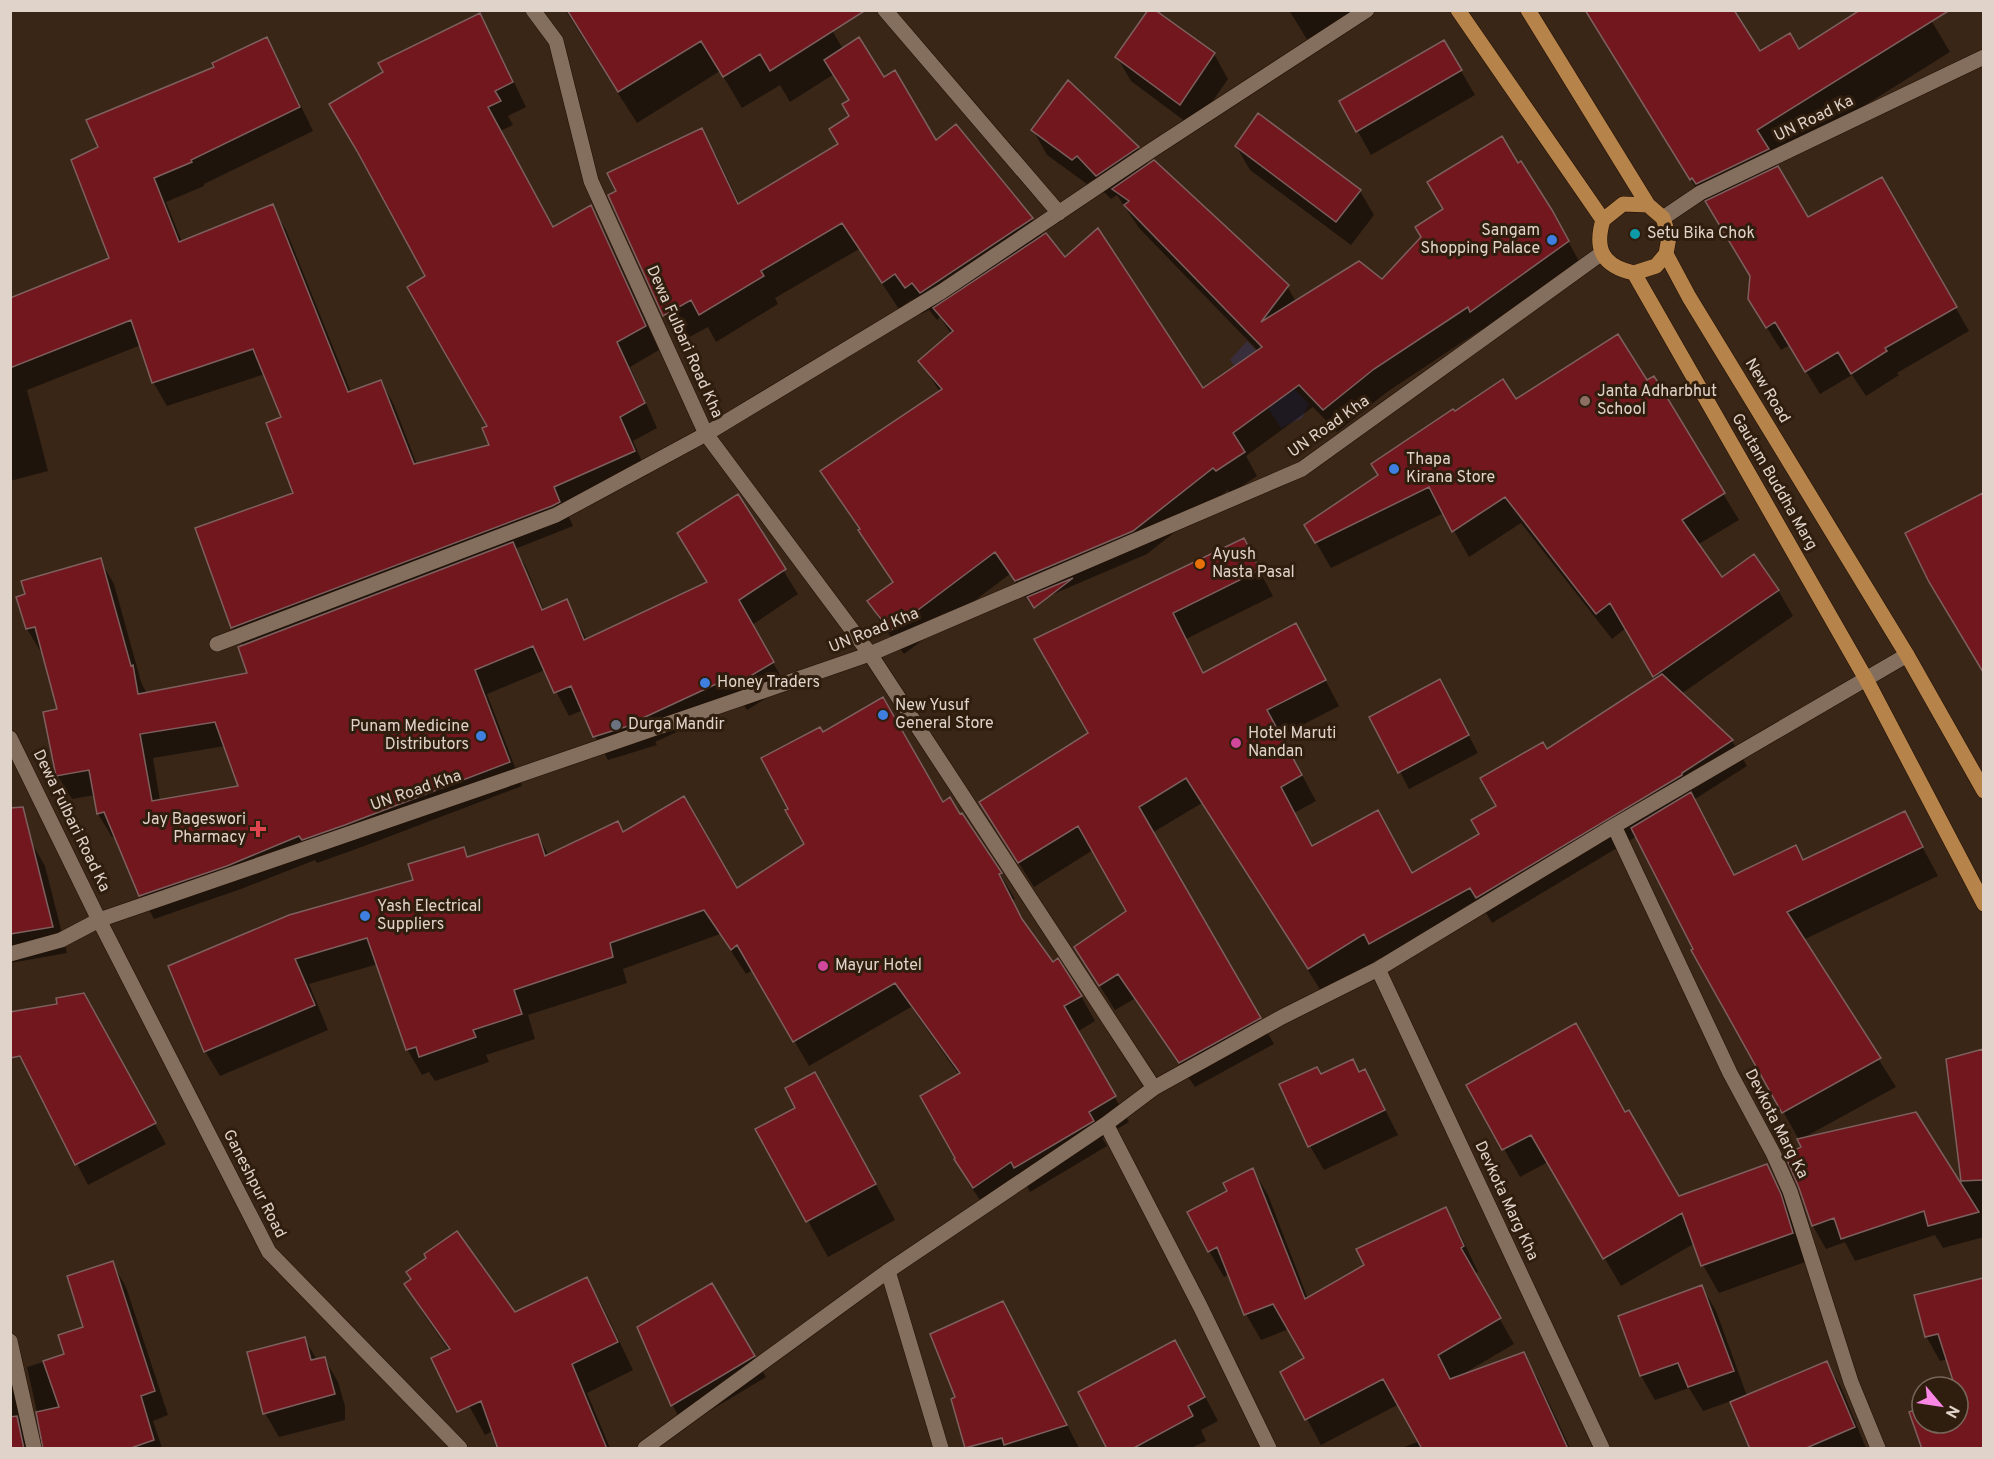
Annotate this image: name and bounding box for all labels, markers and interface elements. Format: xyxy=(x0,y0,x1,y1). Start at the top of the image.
street label: UN Road Ka xyxy=(1771,91,1857,147)
place label: Sangam Shopping Palace xyxy=(1420,221,1540,259)
place label: Setu Bika Chok xyxy=(1647,224,1755,244)
marker: Setu Bika Chok xyxy=(1628,227,1642,241)
marker: Sangam Shopping Palace xyxy=(1545,233,1559,247)
street label: Dewa Fulbari Road Kha xyxy=(641,263,727,421)
street label: New Road xyxy=(1740,355,1794,427)
place label: Janta Adharbhut School xyxy=(1597,382,1717,420)
street label: UN Road Kha xyxy=(1284,392,1374,462)
marker: Janta Adharbhut School xyxy=(1578,394,1592,408)
street label: Gautam Buddha Marg xyxy=(1727,410,1821,554)
place label: Thapa Kirana Store xyxy=(1406,450,1495,488)
marker: Thapa Kirana Store xyxy=(1387,462,1401,476)
place label: Ayush Nasta Pasal xyxy=(1212,545,1295,583)
marker: Ayush Nasta Pasal xyxy=(1193,557,1207,571)
street label: UN Road Kha xyxy=(826,604,922,658)
place label: Honey Traders xyxy=(717,673,820,693)
marker: Honey Traders xyxy=(698,676,712,690)
place label: New Yusuf General Store xyxy=(895,696,994,734)
marker: New Yusuf General Store xyxy=(876,708,890,722)
place label: Durga Mandir xyxy=(628,715,725,735)
place label: Punam Medicine Distributors xyxy=(350,717,469,755)
marker: Durga Mandir xyxy=(609,718,623,732)
place label: Hotel Maruti Nandan xyxy=(1248,724,1336,762)
marker: Punam Medicine Distributors xyxy=(474,729,488,743)
marker: Hotel Maruti Nandan xyxy=(1229,736,1243,750)
street label: Dewa Fulbari Road Ka xyxy=(28,747,114,895)
street label: UN Road Kha xyxy=(368,766,464,816)
place label: Jay Bageswori Pharmacy xyxy=(142,810,246,848)
marker: Jay Bageswori Pharmacy xyxy=(251,822,265,836)
place label: Yash Electrical Suppliers xyxy=(377,897,481,935)
marker: Yash Electrical Suppliers xyxy=(358,909,372,923)
place label: Mayur Hotel xyxy=(835,956,922,976)
marker: Mayur Hotel xyxy=(816,959,830,973)
street label: Devkota Marg Ka xyxy=(1740,1066,1812,1182)
street label: Ganeshpur Road xyxy=(218,1126,290,1242)
street label: Devkota Marg Kha xyxy=(1470,1138,1542,1264)
north arrow xyxy=(1910,1375,1970,1435)
text: N xyxy=(1940,1401,1963,1421)

